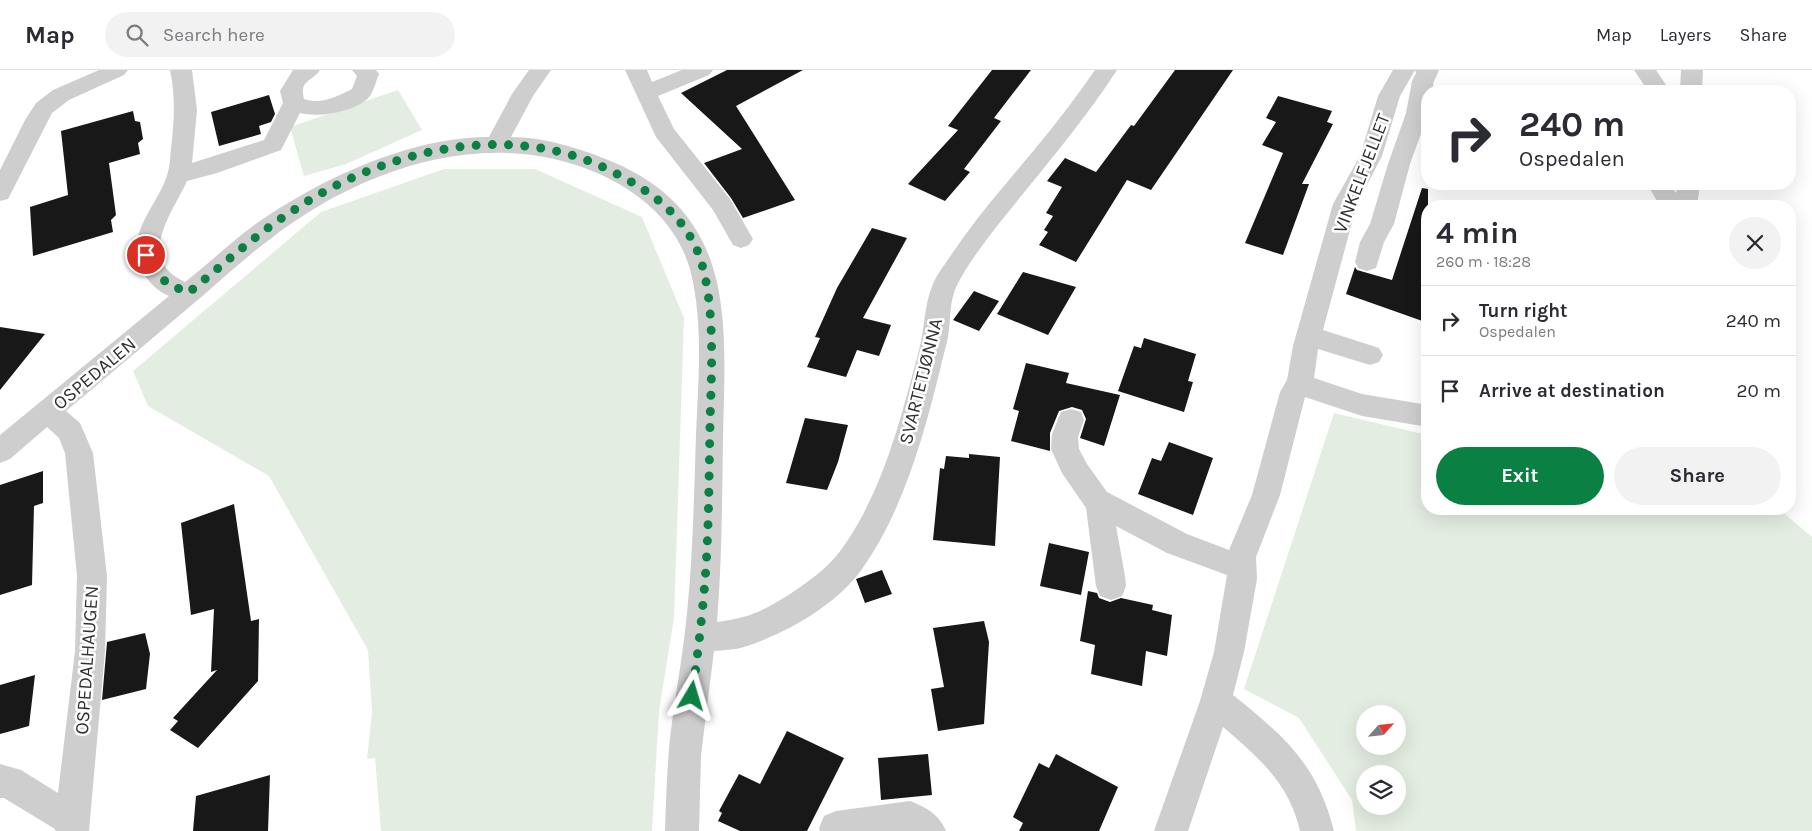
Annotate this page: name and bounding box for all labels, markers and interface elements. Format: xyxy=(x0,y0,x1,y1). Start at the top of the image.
search box xyxy=(105,12,455,57)
text: Map xyxy=(25,21,75,49)
icon: search xyxy=(123,21,151,49)
text: Search here xyxy=(163,24,265,46)
text: Map xyxy=(1596,24,1632,46)
text: Layers xyxy=(1660,24,1712,46)
text: Share xyxy=(1740,24,1787,46)
text: 240 m xyxy=(1519,104,1625,145)
icon: right xyxy=(1436,105,1501,170)
street label: VINKELFJELLET xyxy=(1329,110,1395,236)
text: Ospedalen xyxy=(1519,146,1625,172)
text: 4 min xyxy=(1436,215,1518,251)
button: close xyxy=(1729,217,1781,269)
pin xyxy=(125,234,167,276)
icon: arrive xyxy=(132,241,160,269)
text: 260 m · 18:28 xyxy=(1436,252,1531,271)
text: Turn right xyxy=(1479,300,1568,322)
icon: right xyxy=(1436,307,1464,335)
text: 240 m xyxy=(1726,310,1781,332)
street label: SVARTETJØNNA xyxy=(895,316,947,447)
text: Ospedalen xyxy=(1479,322,1556,341)
street label: OSPEDALEN xyxy=(49,333,140,415)
icon: arrive xyxy=(1436,377,1464,405)
text: Arrive at destination xyxy=(1479,380,1665,402)
text: 20 m xyxy=(1736,380,1781,402)
button: Exit xyxy=(1436,447,1604,505)
button: Share xyxy=(1614,447,1781,505)
street label: OSPEDALHAUGEN xyxy=(71,585,103,735)
position arrow xyxy=(665,669,717,721)
north arrow xyxy=(1356,705,1406,755)
map controls xyxy=(1356,705,1406,815)
button: layers xyxy=(1356,765,1406,815)

